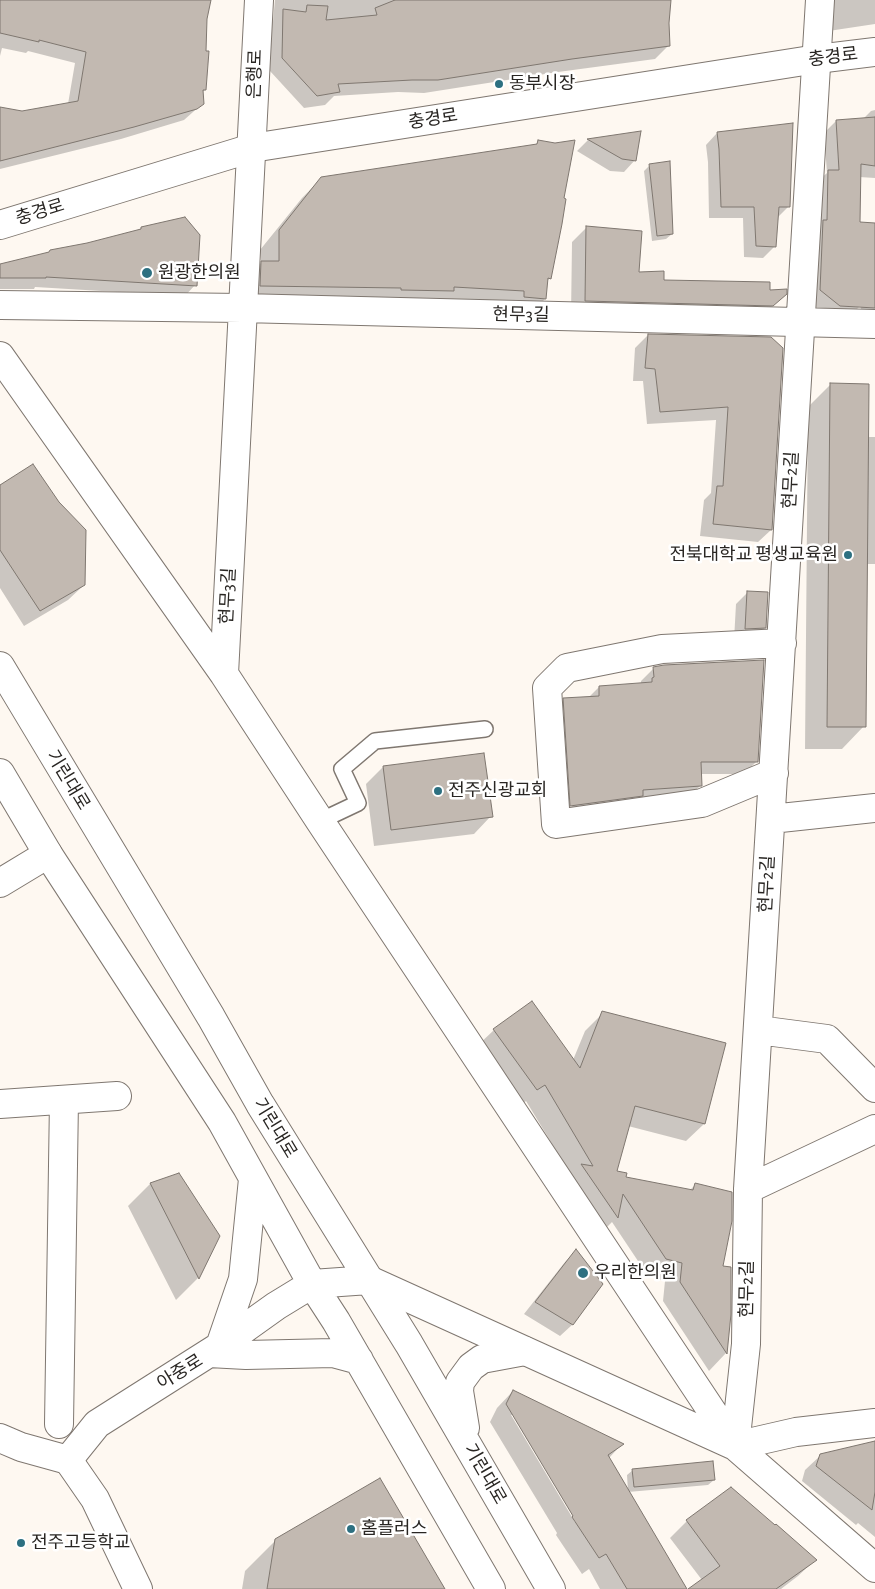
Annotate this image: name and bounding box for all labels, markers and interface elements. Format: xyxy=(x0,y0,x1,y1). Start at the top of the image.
street label: 충경로 xyxy=(807,43,859,71)
street label: 은행로 xyxy=(243,49,267,99)
place label: 동부시장 xyxy=(509,73,575,95)
marker: 동부시장 xyxy=(493,78,505,90)
street label: 충경로 xyxy=(407,104,459,134)
street label: 충경로 xyxy=(13,194,67,230)
place label: 원광한의원 xyxy=(158,262,241,284)
marker: 원광한의원 xyxy=(140,266,154,280)
street label: 현무3길 xyxy=(492,304,550,326)
street label: 현무2길 xyxy=(779,451,803,509)
place label: 전북대학교 평생교육원 xyxy=(669,544,838,566)
marker: 전북대학교 평생교육원 xyxy=(842,549,854,561)
street label: 현무3길 xyxy=(216,567,240,625)
street label: 기린대로 xyxy=(42,746,94,814)
place label: 전주신광교회 xyxy=(448,780,547,802)
marker: 전주신광교회 xyxy=(432,785,444,797)
street label: 현무2길 xyxy=(755,855,779,913)
street label: 기린대로 xyxy=(249,1094,301,1162)
street label: 현무2길 xyxy=(736,1260,758,1318)
place label: 우리한의원 xyxy=(594,1262,677,1284)
marker: 우리한의원 xyxy=(576,1266,590,1280)
street label: 아중로 xyxy=(153,1350,207,1394)
street label: 기린대로 xyxy=(459,1440,511,1508)
place label: 홈플러스 xyxy=(361,1518,427,1540)
marker: 홈플러스 xyxy=(345,1523,357,1535)
place label: 전주고등학교 xyxy=(31,1532,130,1554)
marker: 전주고등학교 xyxy=(15,1537,27,1549)

